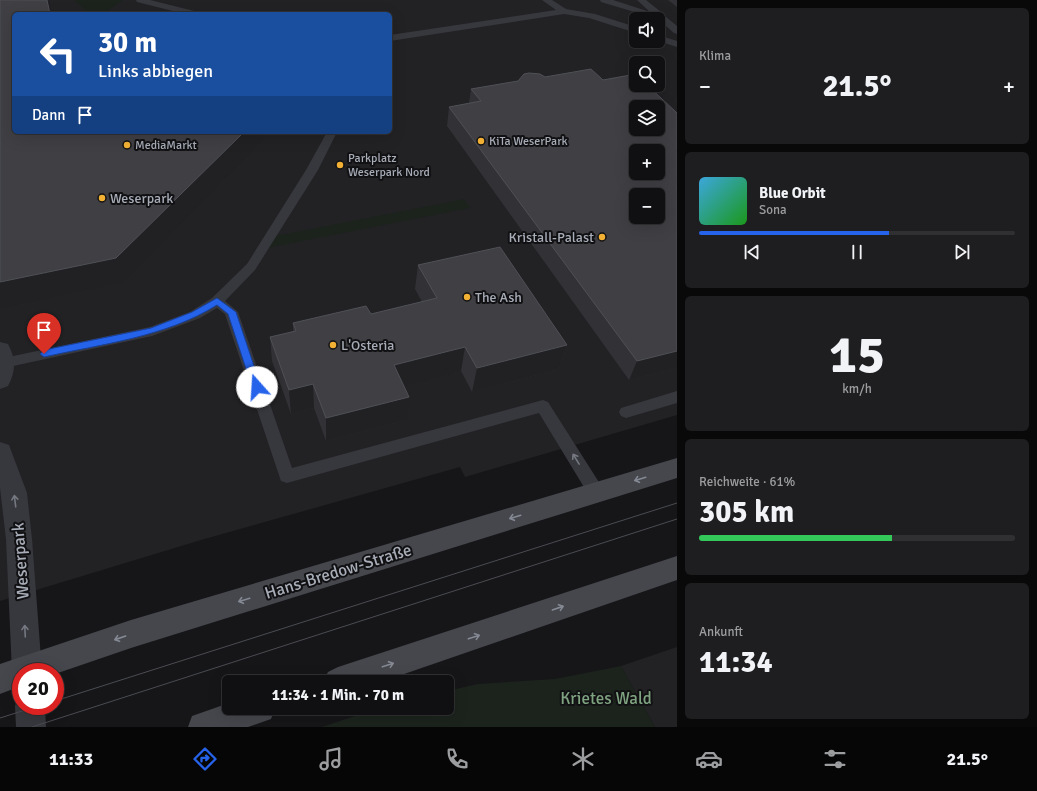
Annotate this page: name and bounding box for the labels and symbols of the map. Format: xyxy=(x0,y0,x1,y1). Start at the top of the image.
place label: KiTa WeserPark xyxy=(489,134,568,149)
marker: KiTa WeserPark xyxy=(476,136,486,146)
place label: MediaMarkt xyxy=(135,138,197,153)
marker: MediaMarkt xyxy=(122,140,132,150)
place label: Parkplatz Weserpark Nord xyxy=(348,151,430,180)
marker: Parkplatz Weserpark Nord xyxy=(335,160,345,170)
place label: Weserpark xyxy=(110,190,173,207)
marker: Weserpark xyxy=(97,193,107,203)
place label: Kristall-Palast xyxy=(509,229,594,246)
marker: Kristall-Palast xyxy=(597,232,607,242)
place label: The Ash xyxy=(475,289,522,306)
marker: The Ash xyxy=(462,292,472,302)
pin xyxy=(27,313,61,354)
place label: L'Osteria xyxy=(341,337,394,354)
marker: L'Osteria xyxy=(328,340,338,350)
position arrow xyxy=(236,366,278,408)
one-way arrow xyxy=(571,453,579,465)
one-way arrow xyxy=(633,476,646,483)
one-way arrow xyxy=(11,495,18,508)
one-way arrow xyxy=(509,514,522,521)
street label: Weserpark xyxy=(7,521,34,600)
street label: Hans-Bredow-Straße xyxy=(262,539,414,604)
one-way arrow xyxy=(238,597,251,604)
one-way arrow xyxy=(552,604,564,612)
one-way arrow xyxy=(21,625,28,638)
one-way arrow xyxy=(467,633,480,640)
one-way arrow xyxy=(114,634,126,642)
one-way arrow xyxy=(382,661,395,668)
speed limit sign: 20 xyxy=(12,663,64,715)
park label: Krietes Wald xyxy=(560,688,652,709)

